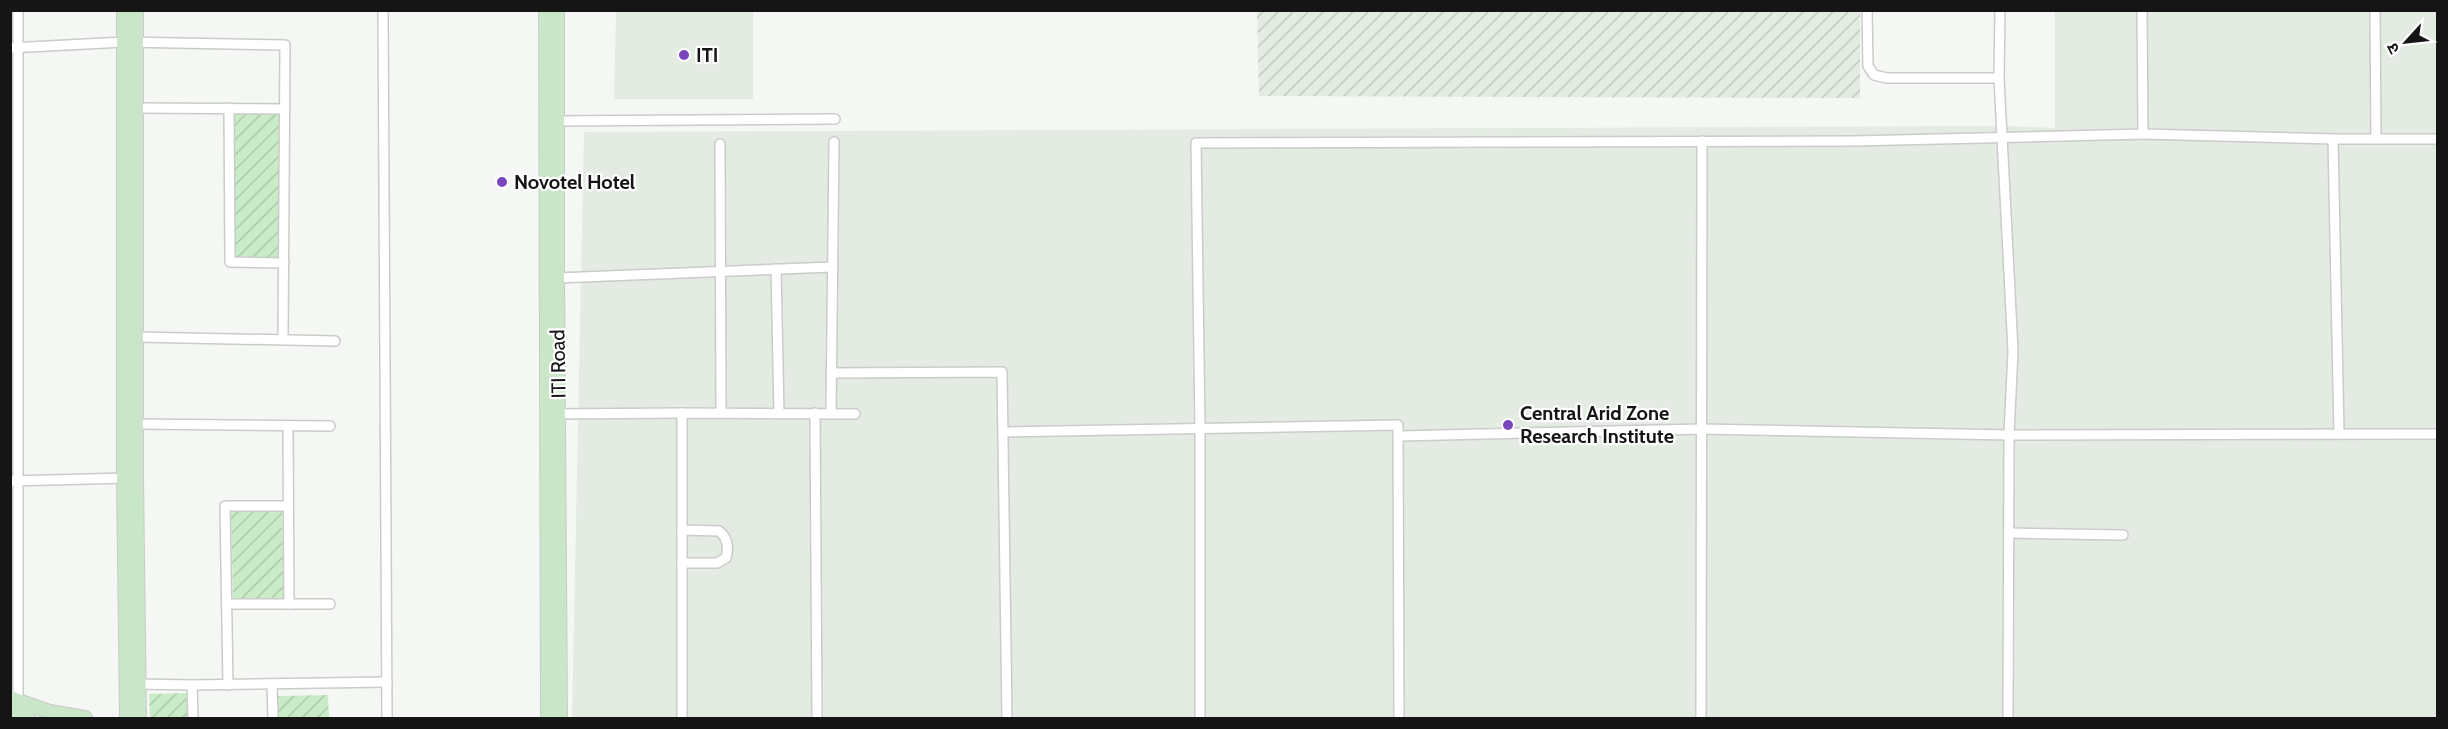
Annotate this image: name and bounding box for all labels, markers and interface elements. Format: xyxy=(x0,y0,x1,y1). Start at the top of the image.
north arrow xyxy=(2376,12,2436,72)
text: उ xyxy=(2382,40,2404,57)
place label: ITI xyxy=(696,43,718,67)
marker: ITI xyxy=(677,48,691,62)
place label: Novotel Hotel xyxy=(514,170,635,194)
marker: Novotel Hotel xyxy=(495,175,509,189)
street label: ITI Road xyxy=(545,329,571,399)
place label: Central Arid Zone Research Institute xyxy=(1520,401,1674,448)
marker: Central Arid Zone Research Institute xyxy=(1501,418,1515,432)

